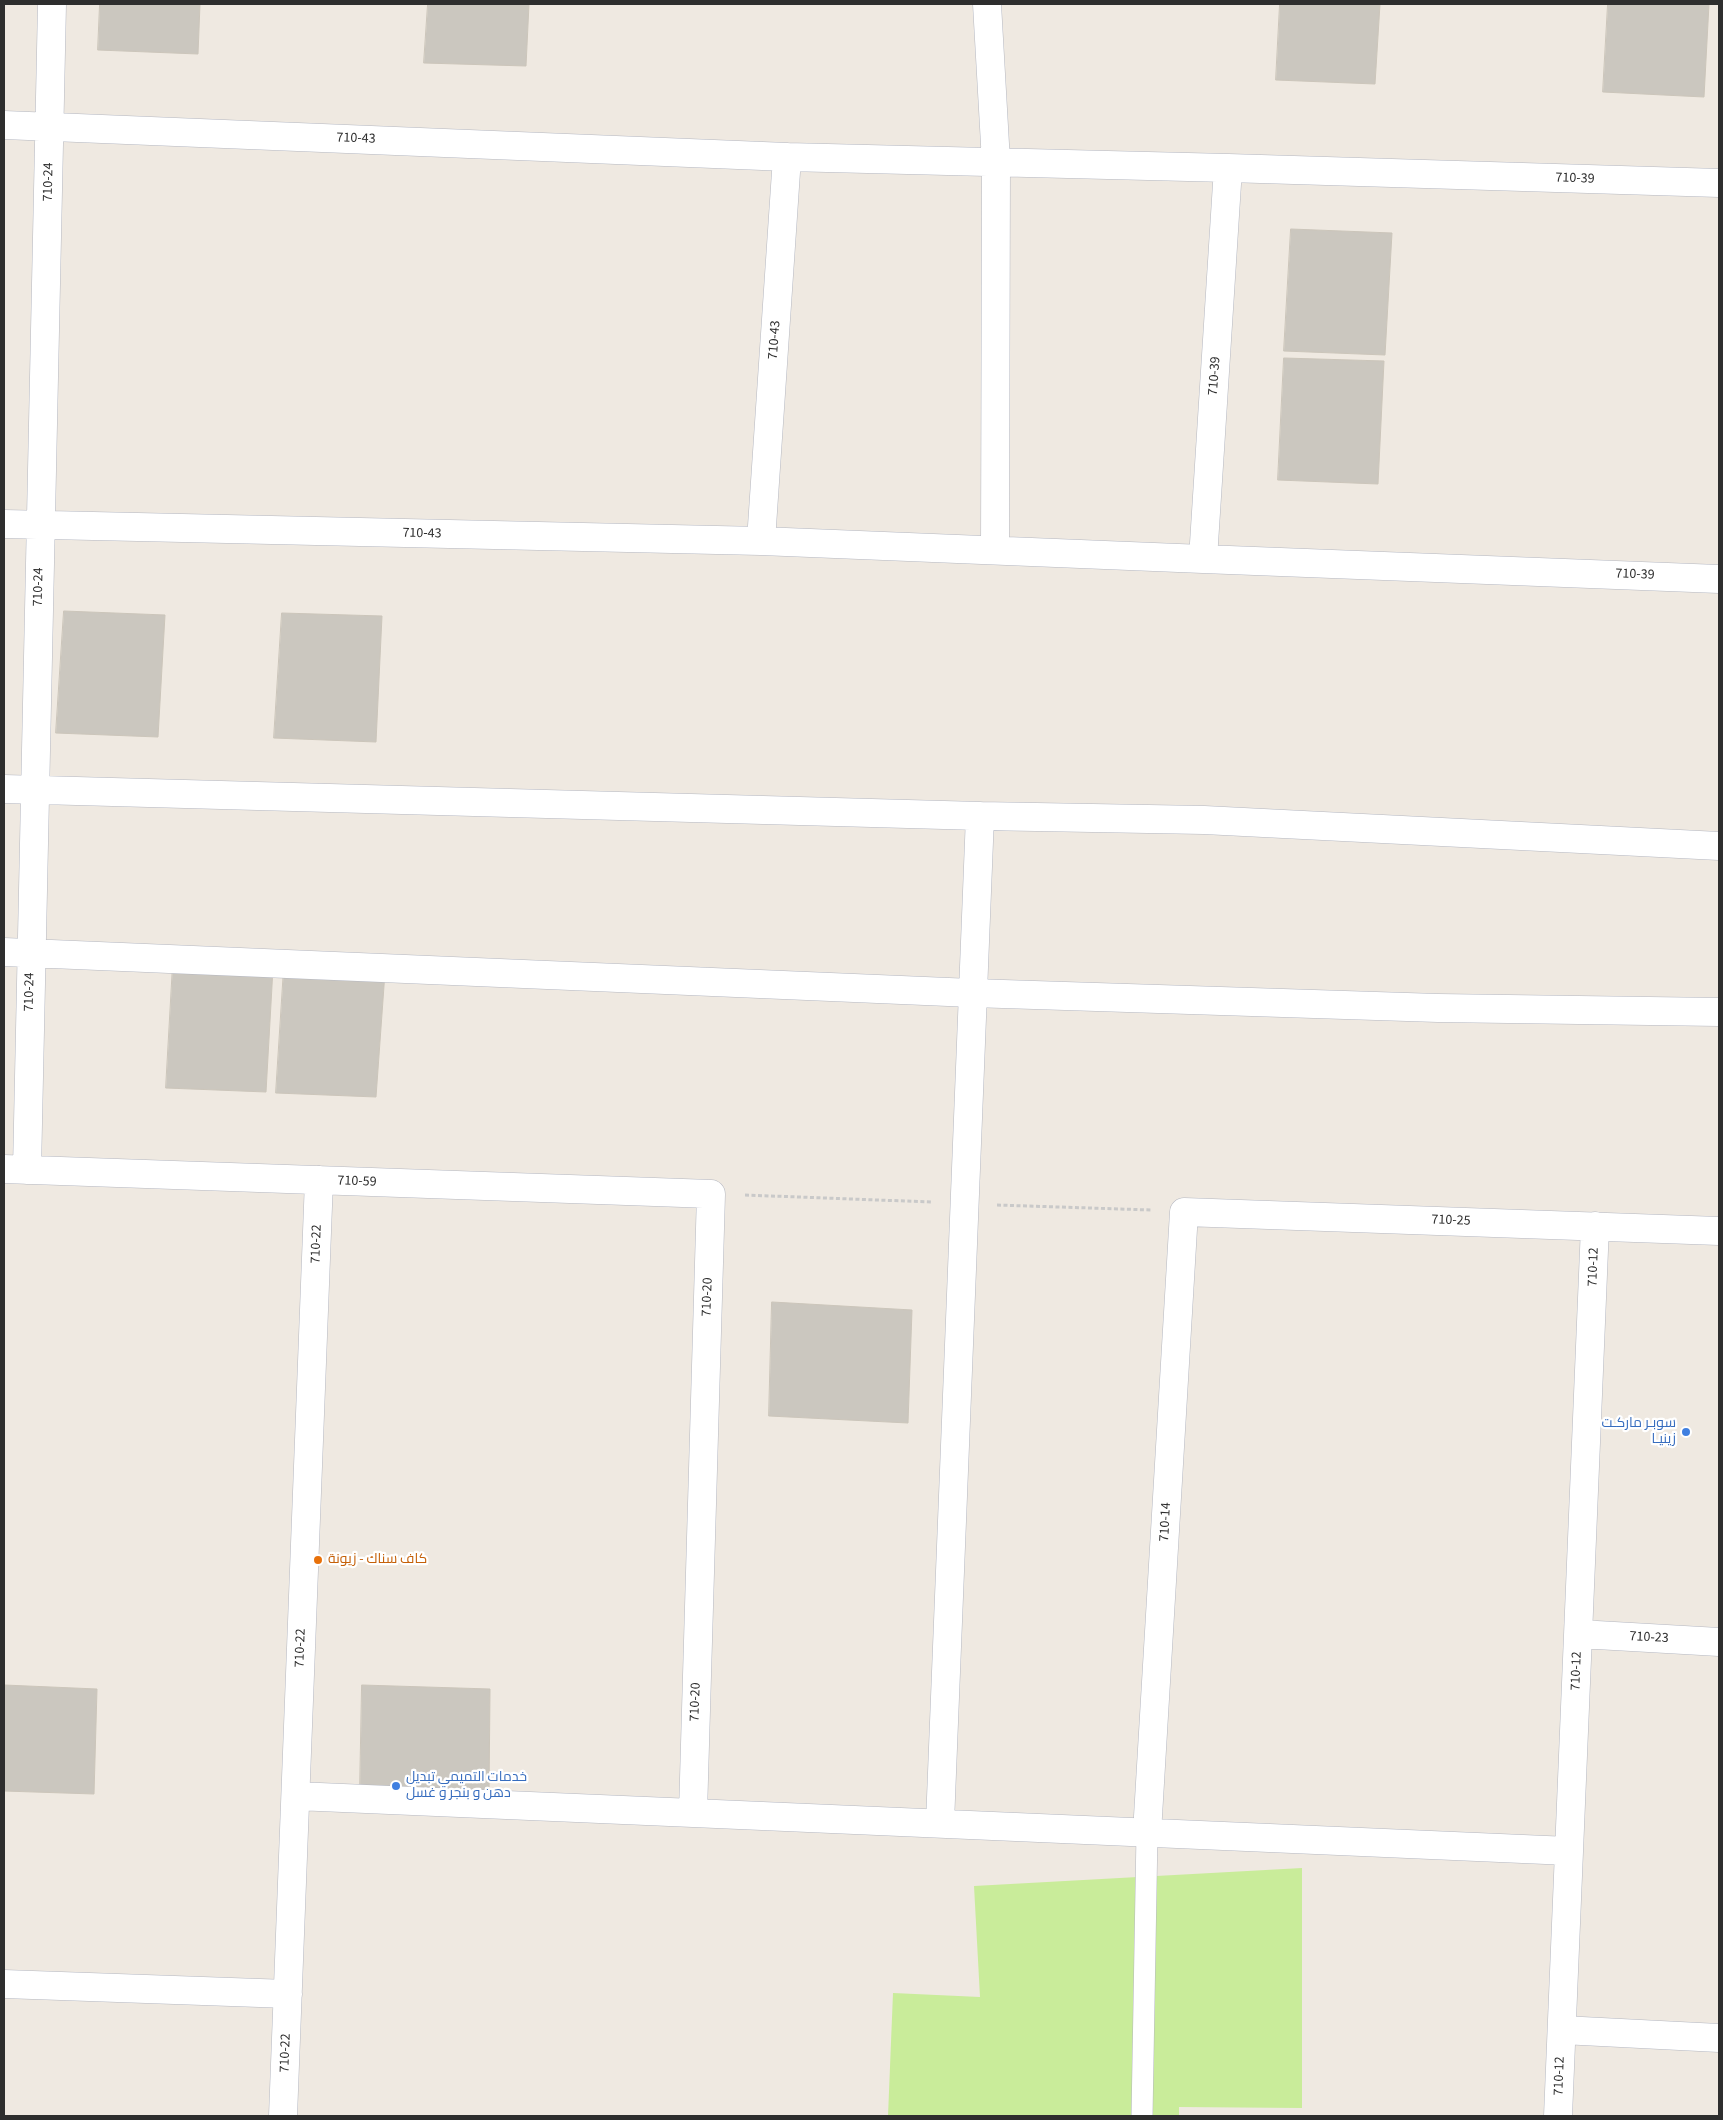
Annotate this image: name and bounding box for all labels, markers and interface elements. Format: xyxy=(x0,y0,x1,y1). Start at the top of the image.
street label: 710-43 xyxy=(336,130,376,148)
street label: 710-24 xyxy=(40,162,58,202)
street label: 710-39 xyxy=(1555,170,1595,188)
street label: 710-43 xyxy=(765,320,785,360)
street label: 710-39 xyxy=(1205,356,1225,396)
street label: 710-43 xyxy=(402,525,442,543)
street label: 710-39 xyxy=(1615,566,1655,584)
street label: 710-24 xyxy=(30,567,48,607)
street label: 710-24 xyxy=(21,972,39,1012)
street label: 710-59 xyxy=(337,1173,377,1191)
street label: 710-25 xyxy=(1431,1212,1471,1230)
street label: 710-22 xyxy=(308,1224,326,1264)
street label: 710-12 xyxy=(1585,1247,1603,1287)
street label: 710-20 xyxy=(699,1277,717,1317)
place label: سوبـر ماركـت زينيـا xyxy=(1602,1416,1676,1448)
marker: سوبـر ماركـت زينيـا xyxy=(1680,1426,1692,1438)
street label: 710-14 xyxy=(1157,1502,1175,1542)
place label: كاف سناك - زيونة xyxy=(328,1552,427,1568)
marker: كاف سناك - زيونة xyxy=(312,1554,324,1566)
street label: 710-22 xyxy=(292,1628,310,1668)
street label: 710-23 xyxy=(1629,1629,1669,1647)
street label: 710-12 xyxy=(1568,1651,1586,1691)
street label: 710-20 xyxy=(687,1682,705,1722)
place label: خدمات التميمي تبديل دهن و بنجر و غسل xyxy=(406,1770,527,1802)
marker: خدمات التميمي تبديل دهن و بنجر و غسل xyxy=(390,1780,402,1792)
street label: 710-22 xyxy=(277,2033,295,2073)
street label: 710-12 xyxy=(1551,2056,1569,2096)

